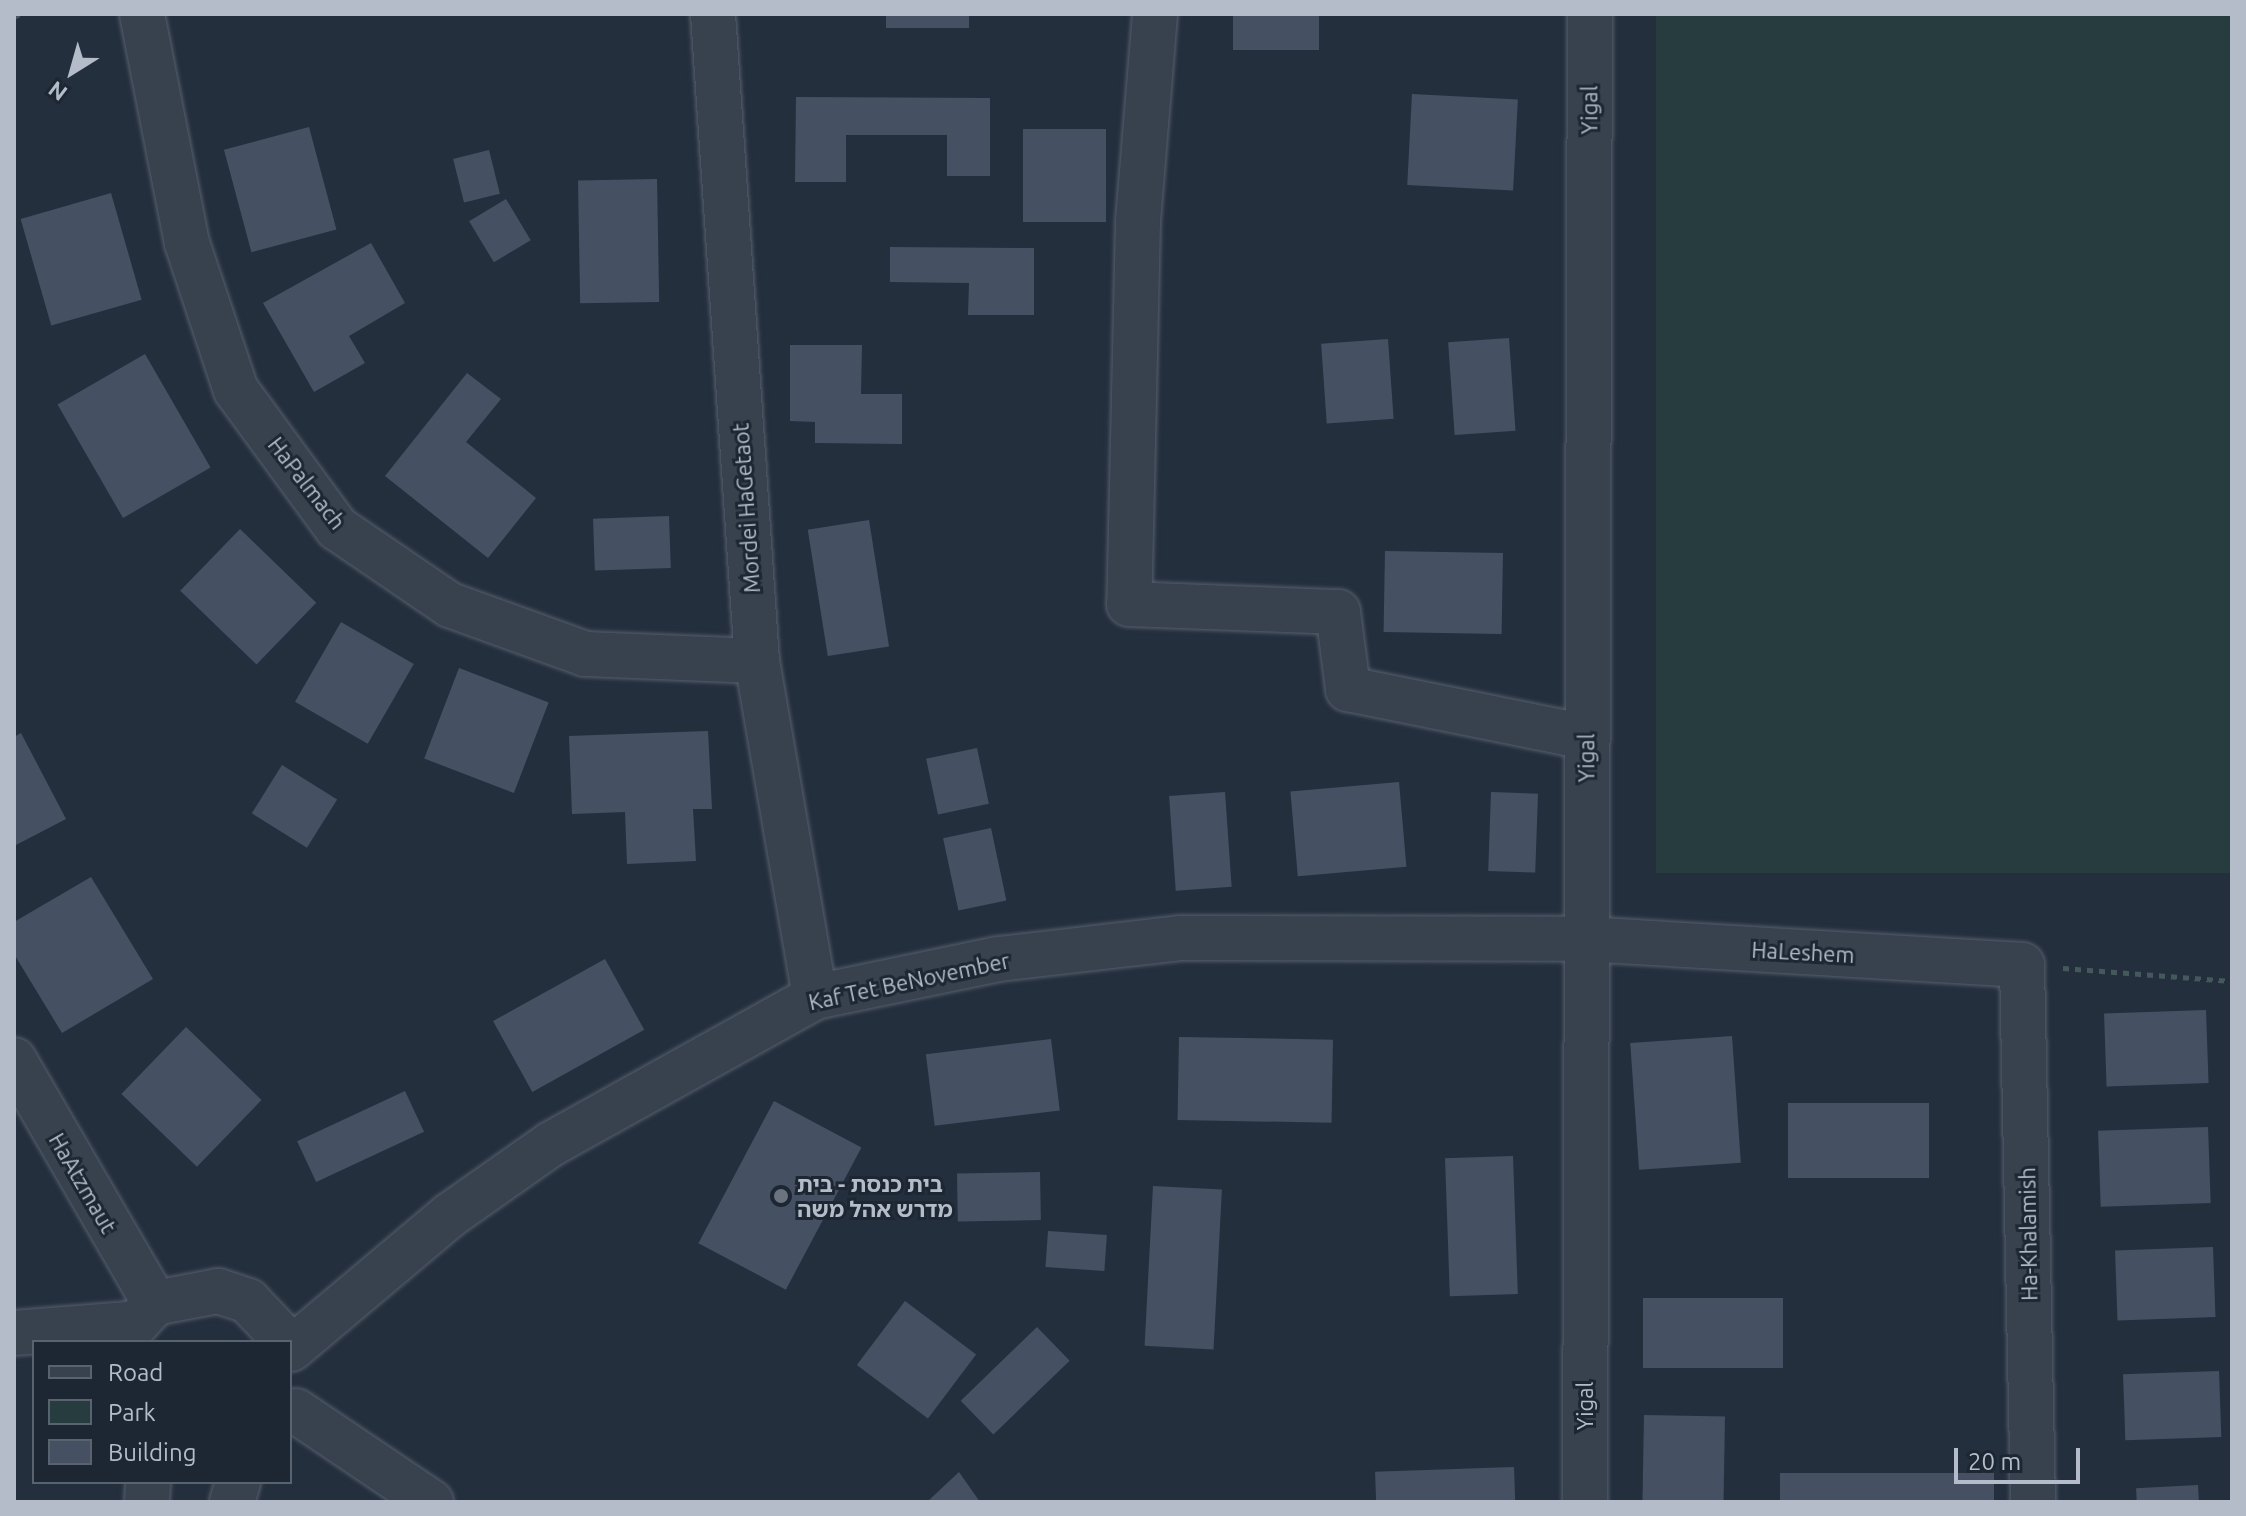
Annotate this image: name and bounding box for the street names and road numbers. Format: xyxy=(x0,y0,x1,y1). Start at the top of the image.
street label: Yigal xyxy=(1576,86,1602,134)
street label: Mordei HaGetaot xyxy=(727,422,765,594)
street label: HaPalmach xyxy=(263,432,351,534)
street label: Yigal xyxy=(1573,734,1599,782)
street label: HaLeshem xyxy=(1751,936,1855,968)
street label: Kaf Tet BeNovember xyxy=(806,947,1012,1015)
street label: HaAtzmaut xyxy=(44,1128,122,1238)
street label: Ha-Khalamish xyxy=(2014,1167,2042,1301)
street label: Yigal xyxy=(1572,1382,1598,1430)

